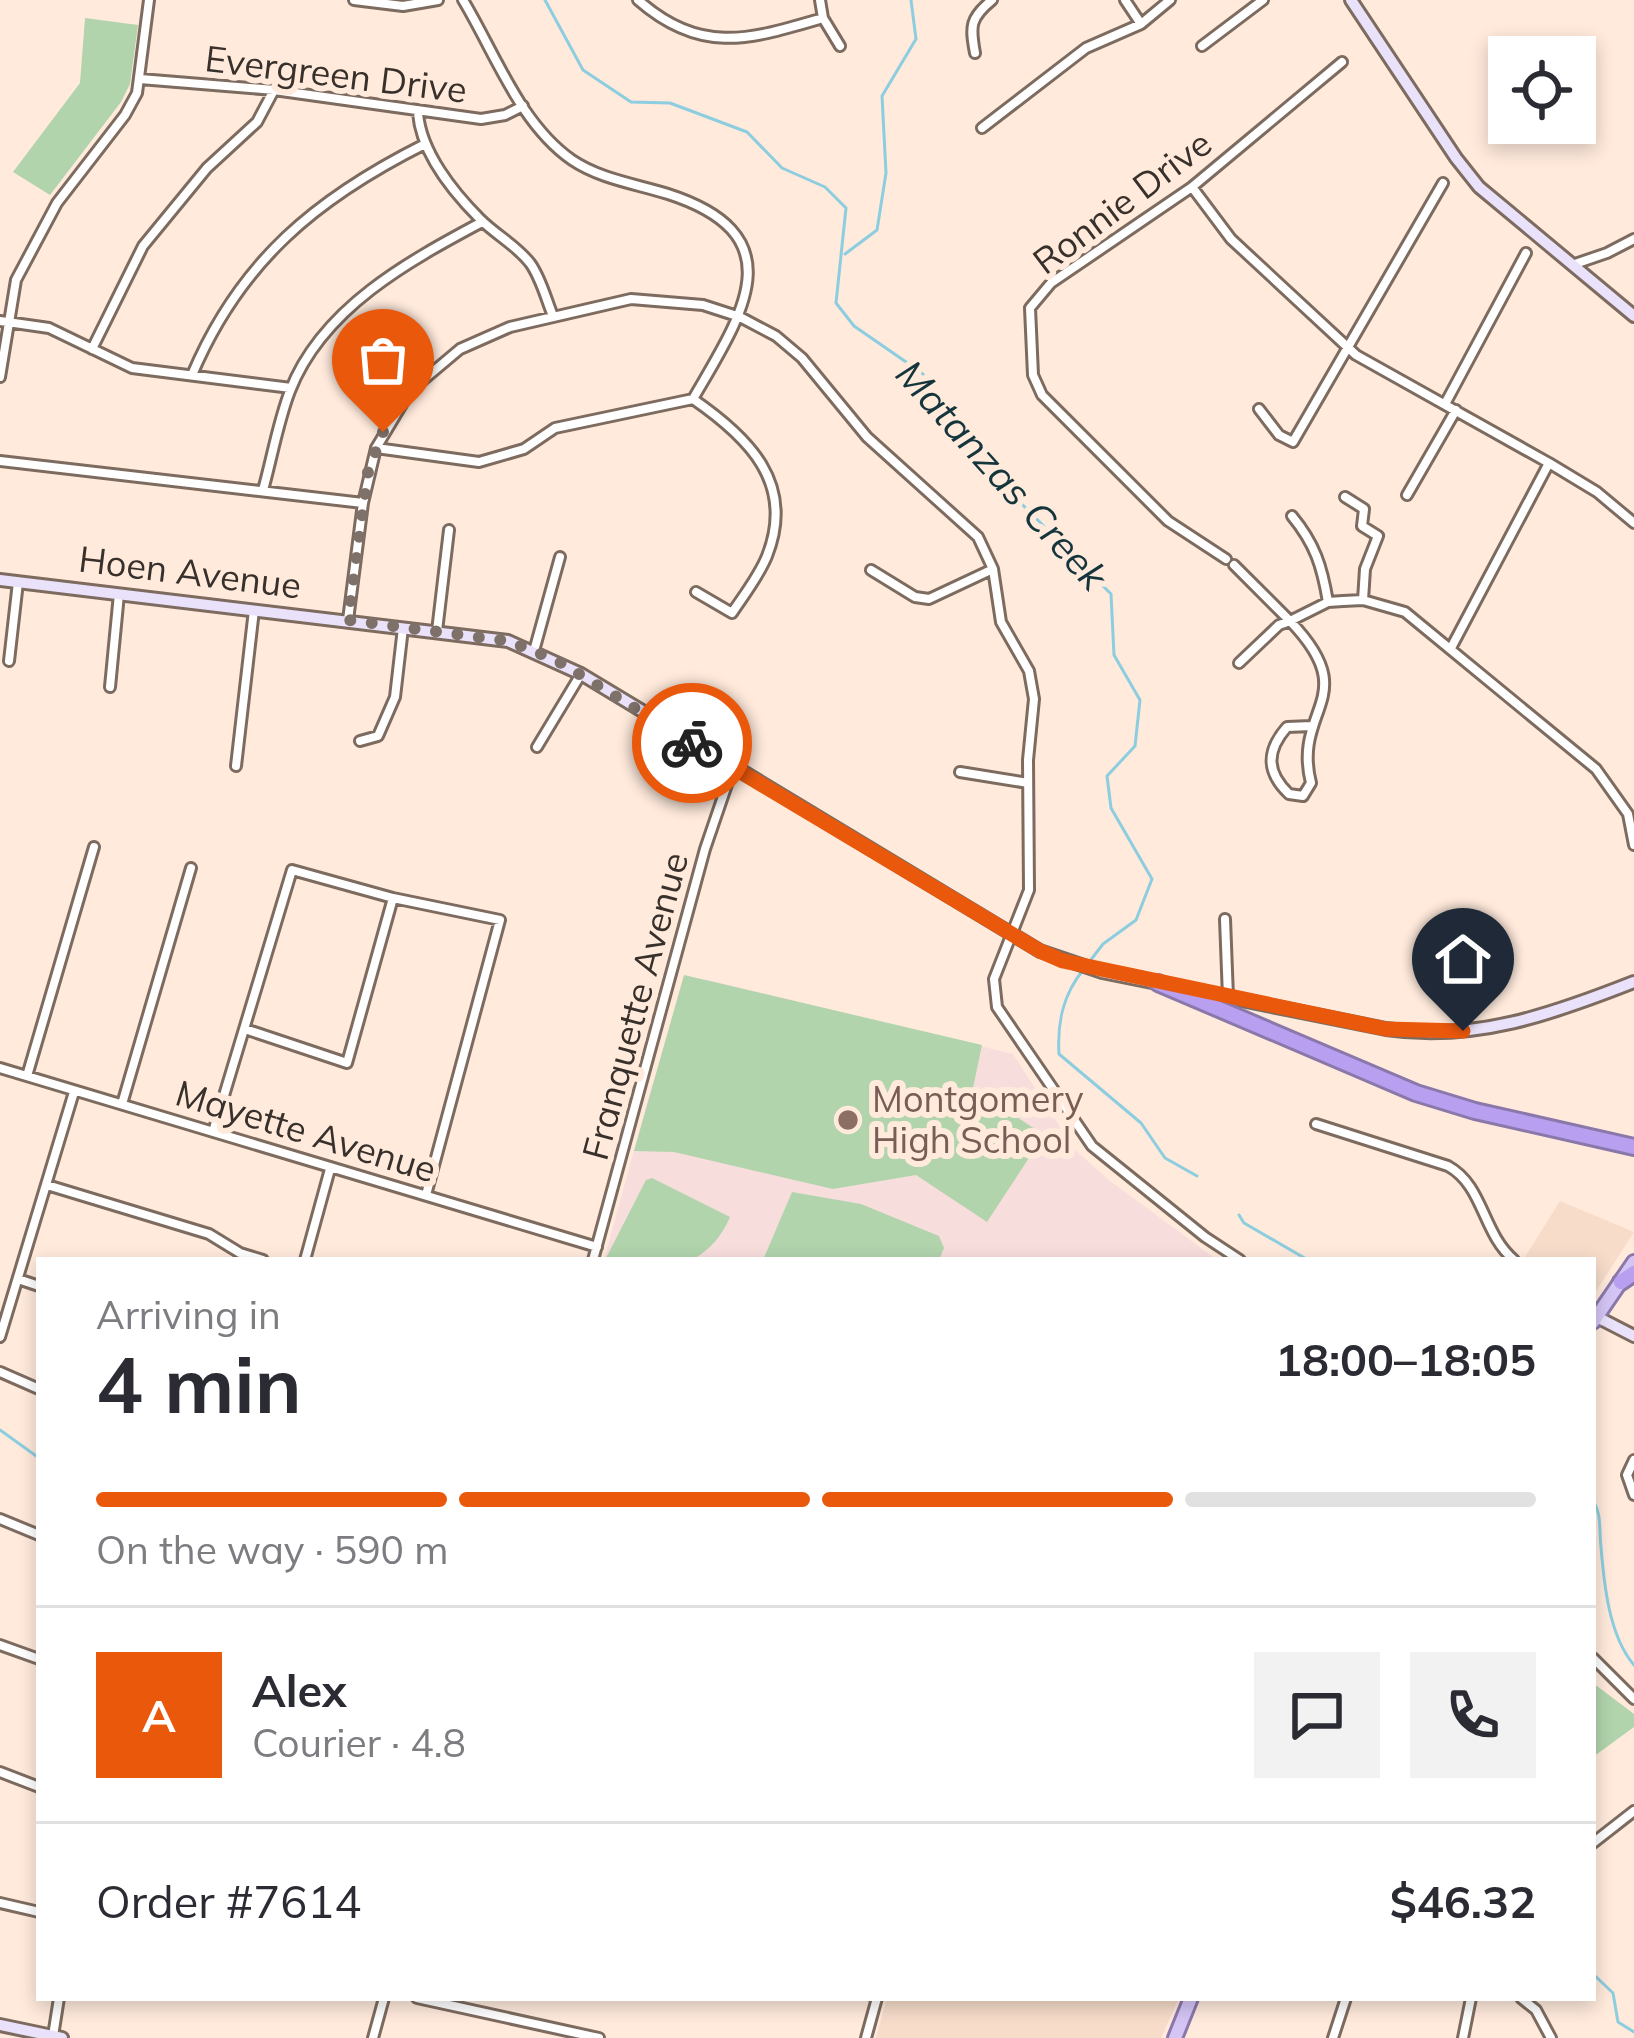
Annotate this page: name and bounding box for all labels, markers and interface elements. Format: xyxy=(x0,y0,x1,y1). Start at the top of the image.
street label: Evergreen Drive xyxy=(203,35,469,112)
map controls xyxy=(1488,36,1596,144)
button: locate xyxy=(1488,36,1596,144)
street label: Ronnie Drive xyxy=(1024,120,1220,283)
pin xyxy=(332,309,434,432)
icon: bag xyxy=(350,327,416,393)
water label: Matanzas Creek xyxy=(886,349,1119,601)
street label: Hoen Avenue xyxy=(76,536,304,607)
courier xyxy=(632,683,752,803)
icon: bike xyxy=(659,710,725,776)
street label: Franquette Avenue xyxy=(572,847,697,1164)
pin xyxy=(1412,908,1514,1031)
icon: home xyxy=(1430,926,1496,992)
street label: Mayette Avenue xyxy=(171,1070,442,1191)
place label: Montgomery High School xyxy=(872,1076,1084,1162)
marker: Montgomery High School xyxy=(835,1107,861,1133)
text: Arriving in xyxy=(96,1290,281,1339)
text: 18:00–18:05 xyxy=(1275,1331,1536,1387)
text: 4 min xyxy=(96,1335,302,1433)
text: On the way · 590 m xyxy=(96,1525,448,1574)
button: chat xyxy=(1254,1652,1380,1778)
button: phone xyxy=(1410,1652,1536,1778)
text: Alex xyxy=(252,1662,347,1718)
text: A xyxy=(142,1687,176,1743)
text: Courier · 4.8 xyxy=(252,1718,466,1767)
text: Order #7614 xyxy=(96,1873,361,1929)
text: $46.32 xyxy=(1390,1873,1536,1929)

